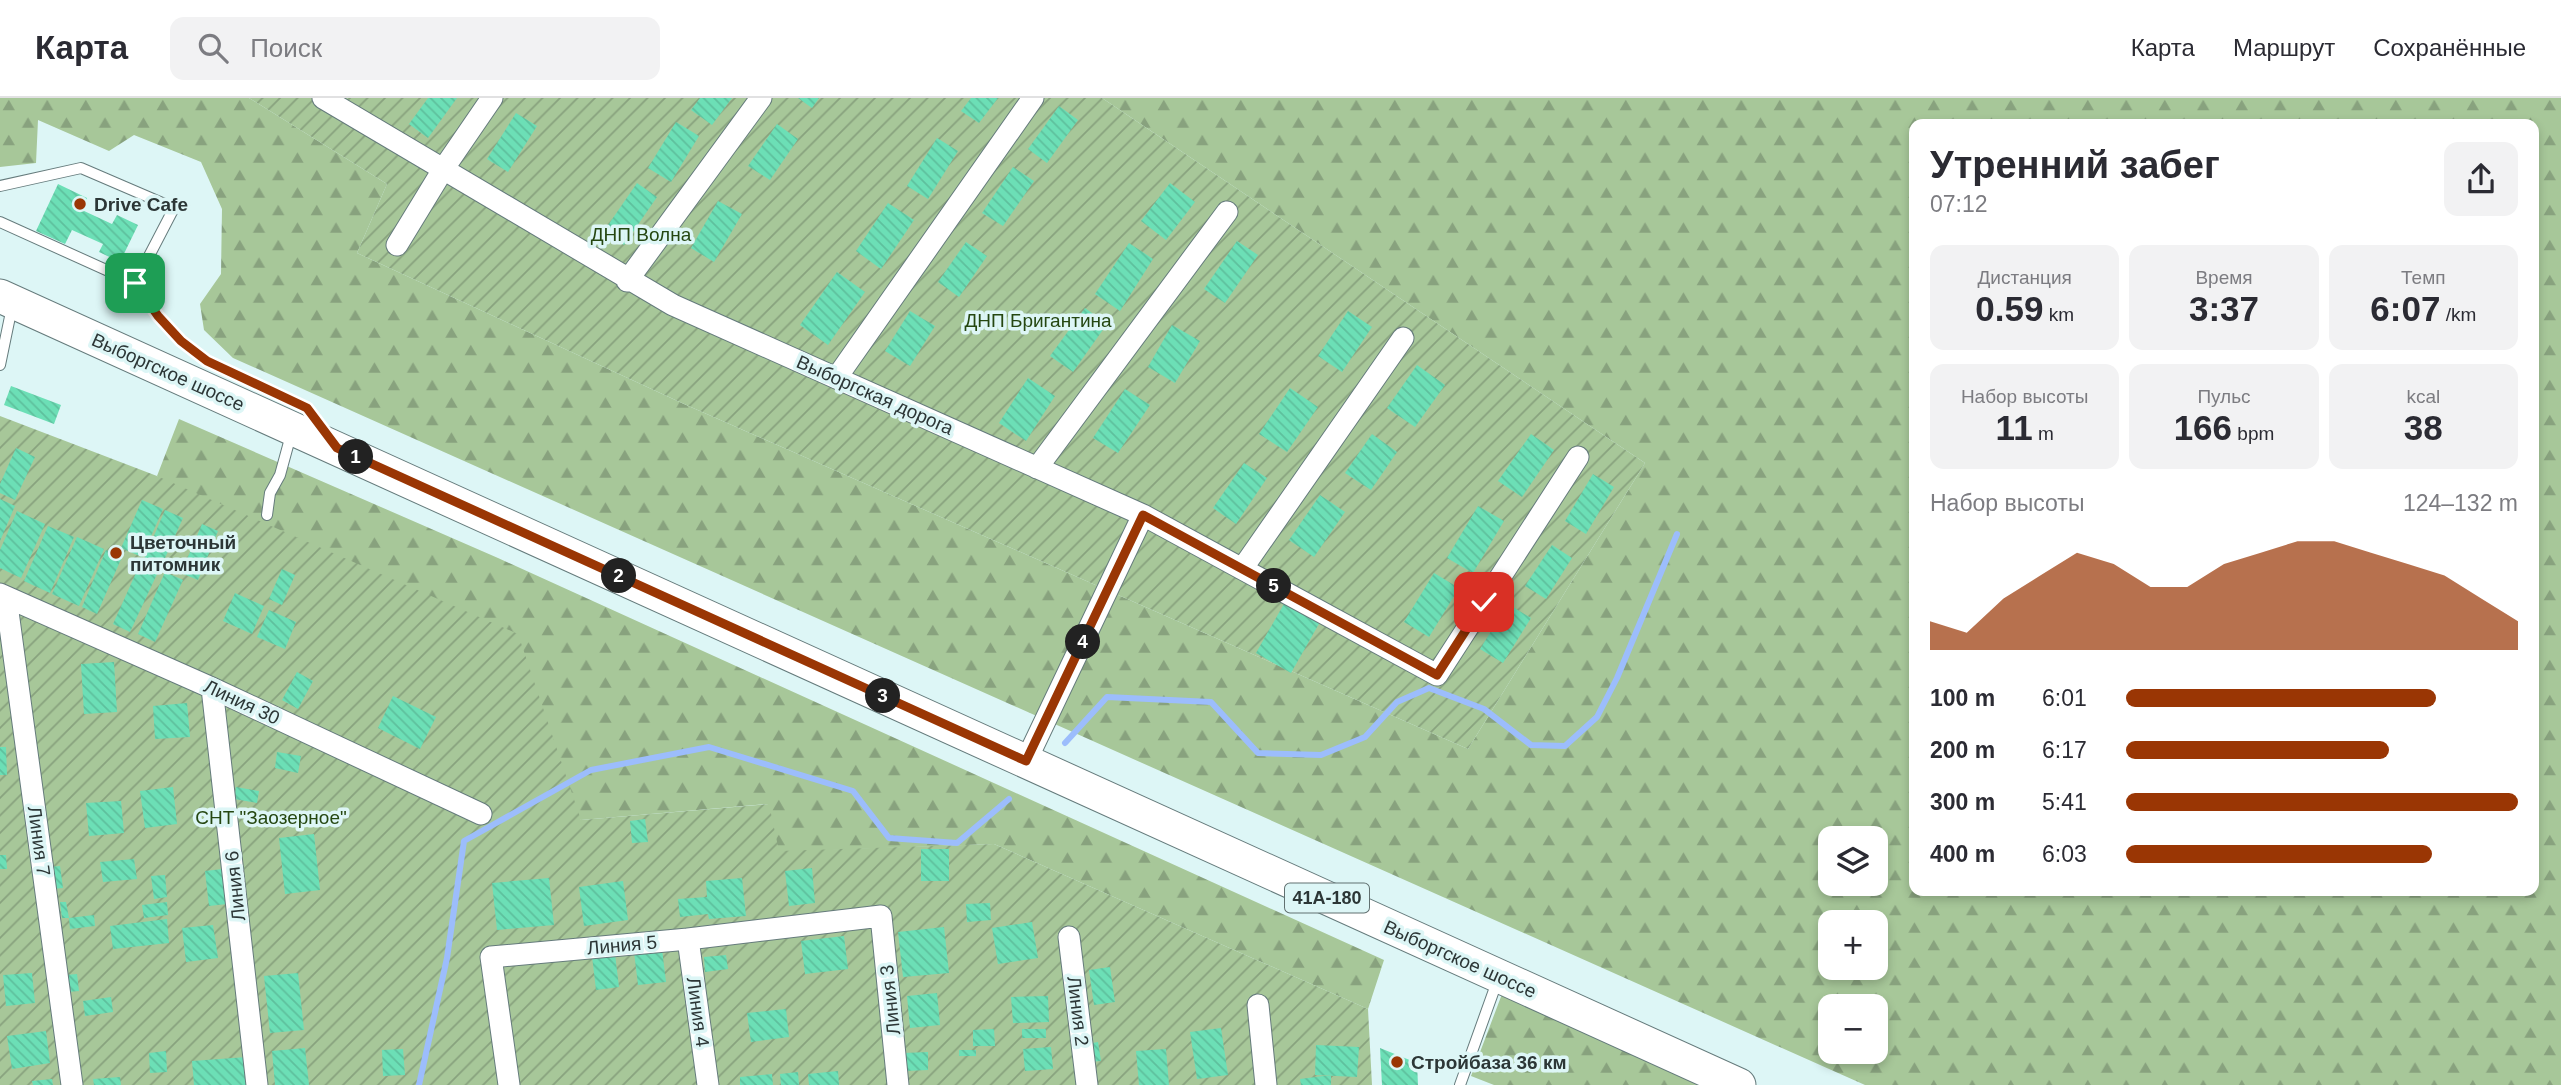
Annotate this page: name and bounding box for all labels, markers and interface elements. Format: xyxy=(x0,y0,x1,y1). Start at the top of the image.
search box xyxy=(170,17,660,80)
text: Карта xyxy=(35,29,128,66)
icon: search xyxy=(194,29,232,67)
text: Поиск xyxy=(250,33,322,63)
text: Карта xyxy=(2131,34,2195,61)
text: Маршрут xyxy=(2233,34,2335,61)
text: Сохранённые xyxy=(2373,34,2526,61)
button: share xyxy=(2444,142,2518,216)
text: Утренний забег xyxy=(1930,144,2220,186)
text: 07:12 xyxy=(1930,191,1988,217)
place label: Drive Cafe xyxy=(94,194,188,215)
marker: Drive Cafe xyxy=(72,196,88,212)
park label: ДНП Волна xyxy=(591,224,692,245)
pin xyxy=(105,253,165,313)
icon: arrive xyxy=(116,264,154,302)
text: Дистанция xyxy=(1978,267,2072,288)
text: Время xyxy=(2195,267,2253,288)
text: Темп xyxy=(2401,267,2446,288)
text: 0.59 xyxy=(1975,289,2043,328)
text: 3:37 xyxy=(2189,289,2259,328)
text: 6:07 xyxy=(2370,289,2440,328)
text: km xyxy=(2043,304,2074,325)
text: /km xyxy=(2440,304,2476,325)
park label: ДНП Бригантина xyxy=(964,310,1112,331)
street label: Выборгское шоссе xyxy=(89,329,247,415)
street label: Выборгская дорога xyxy=(793,351,957,439)
text: Набор высоты xyxy=(1961,386,2088,407)
text: Пульс xyxy=(2197,386,2251,407)
text: kcal xyxy=(2406,386,2440,407)
text: 11 xyxy=(1996,408,2033,447)
text: 166 xyxy=(2174,408,2232,447)
text: 38 xyxy=(2404,408,2443,447)
text: m xyxy=(2033,423,2054,444)
text: bpm xyxy=(2232,423,2274,444)
pin: 1 xyxy=(338,440,374,474)
text: 1 xyxy=(350,446,361,467)
text: Набор высоты xyxy=(1930,490,2084,516)
text: 124–132 m xyxy=(2403,490,2518,516)
place label: Цветочный питомник xyxy=(130,532,236,575)
marker: Цветочный питомник xyxy=(108,545,124,561)
pin: 2 xyxy=(602,559,636,594)
text: 2 xyxy=(613,565,624,586)
pin: 5 xyxy=(1256,568,1292,603)
pin xyxy=(1454,572,1514,632)
text: 5 xyxy=(1268,575,1279,596)
icon: check xyxy=(1465,583,1503,621)
pin: 4 xyxy=(1066,624,1100,660)
text: 4 xyxy=(1077,631,1088,652)
street label: Линия 30 xyxy=(201,675,283,729)
pin: 3 xyxy=(866,678,900,714)
text: 3 xyxy=(877,685,888,706)
text: 100 m xyxy=(1930,685,1995,711)
text: 6:01 xyxy=(2042,685,2087,711)
text: 200 m xyxy=(1930,737,1995,763)
text: 6:17 xyxy=(2042,737,2087,763)
text: 300 m xyxy=(1930,789,1995,815)
text: 5:41 xyxy=(2042,789,2087,815)
street label: Линия 7 xyxy=(24,805,54,877)
park label: СНТ "Заозерное" xyxy=(195,807,347,828)
map controls xyxy=(1818,826,1888,1064)
button: layers xyxy=(1818,826,1888,896)
text: 400 m xyxy=(1930,841,1995,867)
text: 6:03 xyxy=(2042,841,2087,867)
street label: Линия 6 xyxy=(221,850,249,922)
road number: 41А-180 xyxy=(1285,884,1369,912)
button: + xyxy=(1818,910,1888,980)
street label: Выборгское шоссе xyxy=(1381,916,1539,1002)
street label: Линия 5 xyxy=(586,931,658,959)
street label: Линия 3 xyxy=(876,964,904,1036)
street label: Линия 2 xyxy=(1063,975,1093,1047)
street label: Линия 4 xyxy=(683,976,713,1049)
button: − xyxy=(1818,994,1888,1064)
place label: Стройбаза 36 км xyxy=(1411,1052,1566,1073)
marker: Стройбаза 36 км xyxy=(1389,1054,1405,1070)

